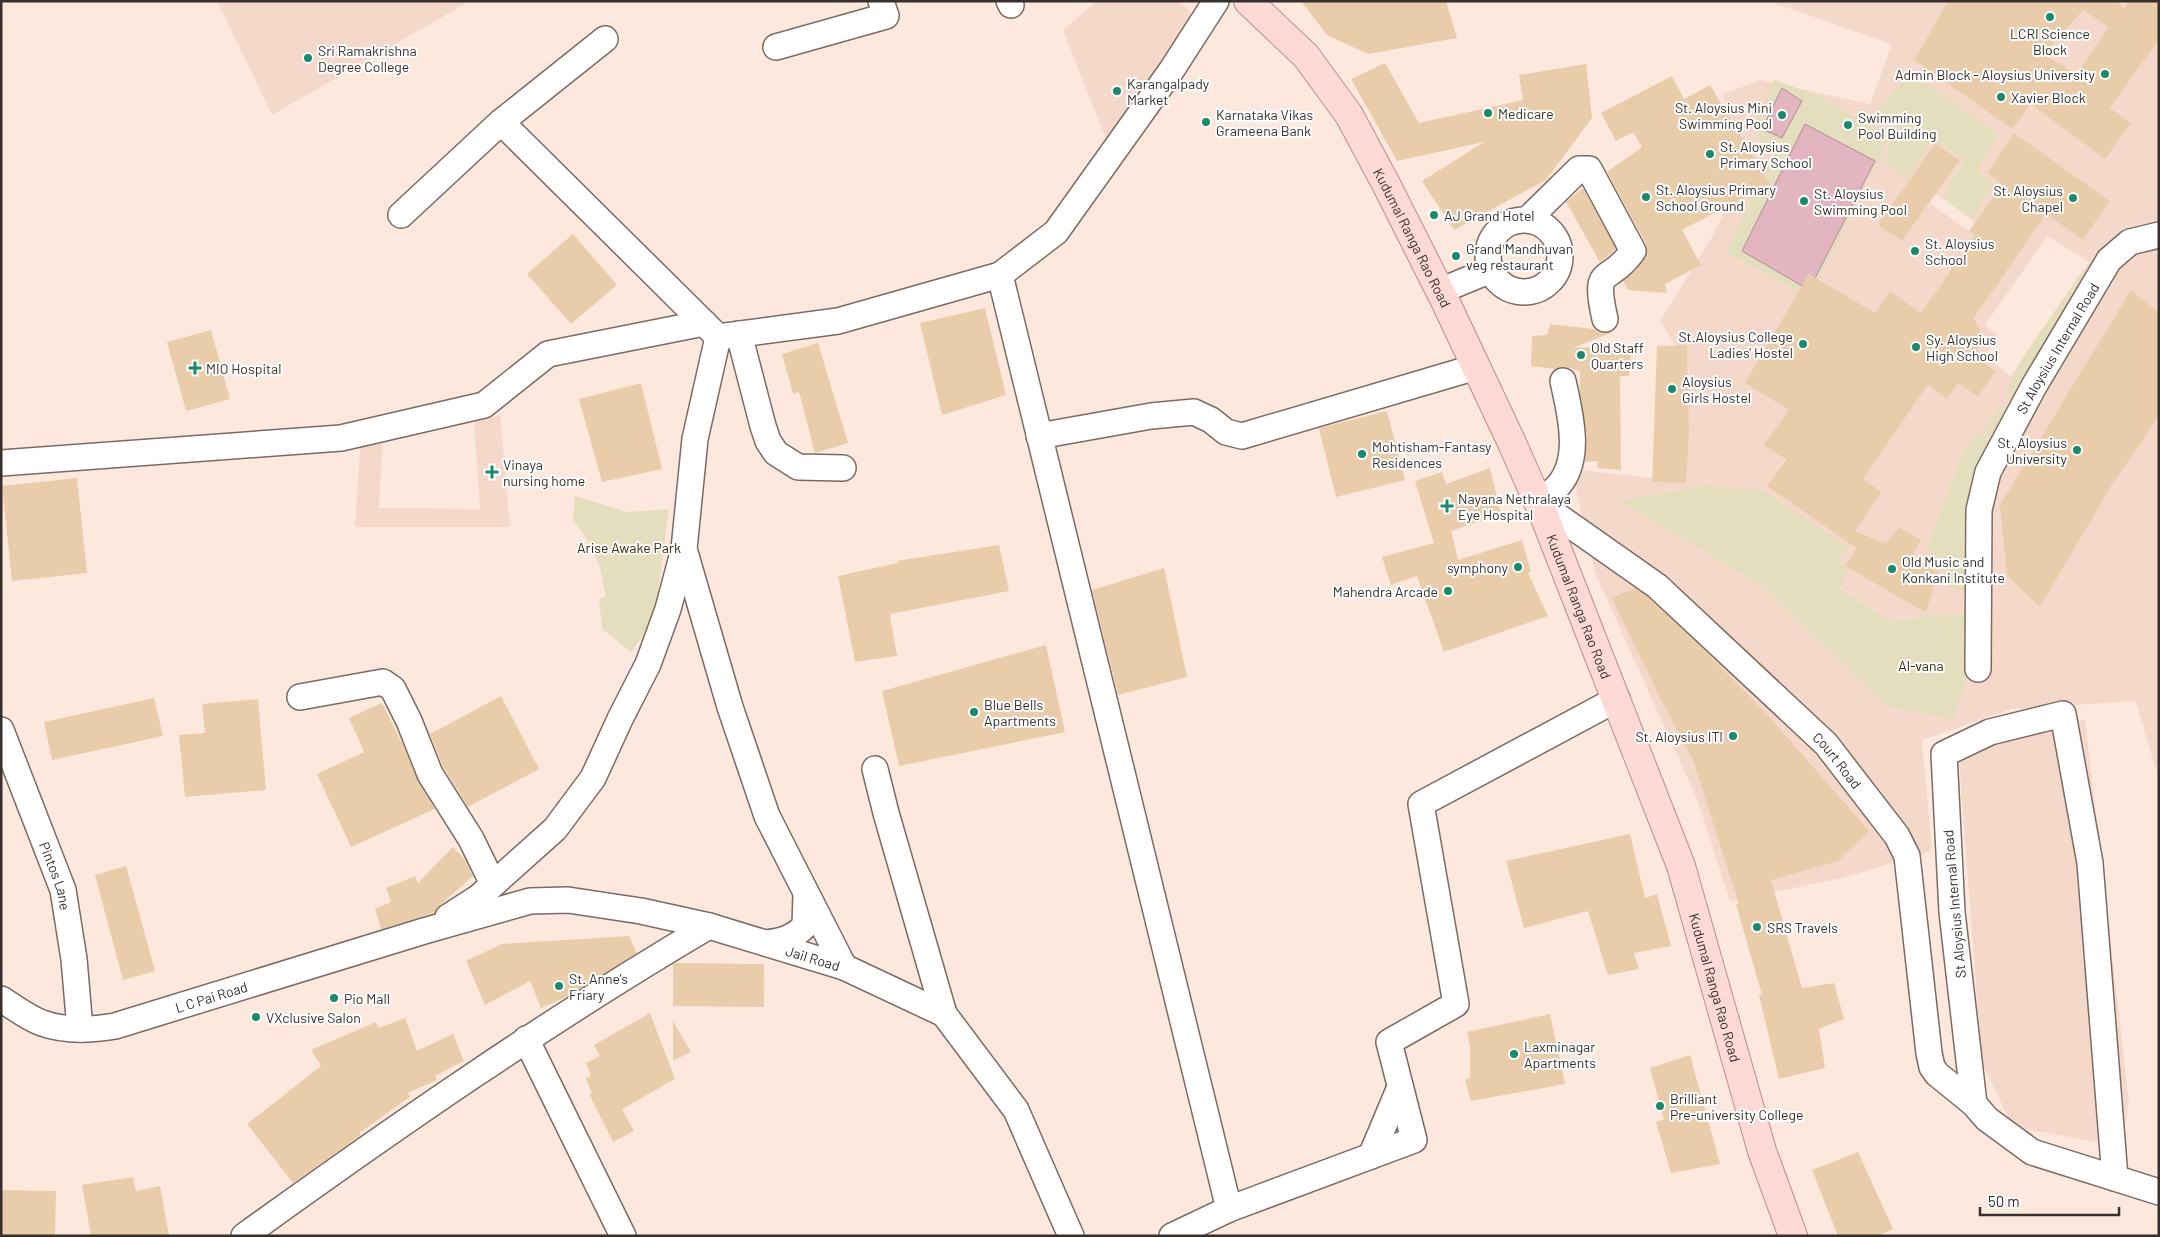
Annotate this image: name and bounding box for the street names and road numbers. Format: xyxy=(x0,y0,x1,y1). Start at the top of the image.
street label: Kudumal Ranga Rao Road xyxy=(1370,165,1455,310)
street label: St Aloysius Internal Road xyxy=(2012,279,2102,417)
street label: Kudumal Ranga Rao Road xyxy=(1544,531,1615,681)
street label: Court Road xyxy=(1810,728,1866,792)
street label: St Aloysius Internal Road xyxy=(1939,829,1969,979)
street label: Pintos Lane xyxy=(37,839,75,911)
street label: Kudumal Ranga Rao Road xyxy=(1686,911,1745,1064)
street label: Jail Road xyxy=(784,941,842,974)
street label: L C Pai Road xyxy=(173,977,249,1016)

